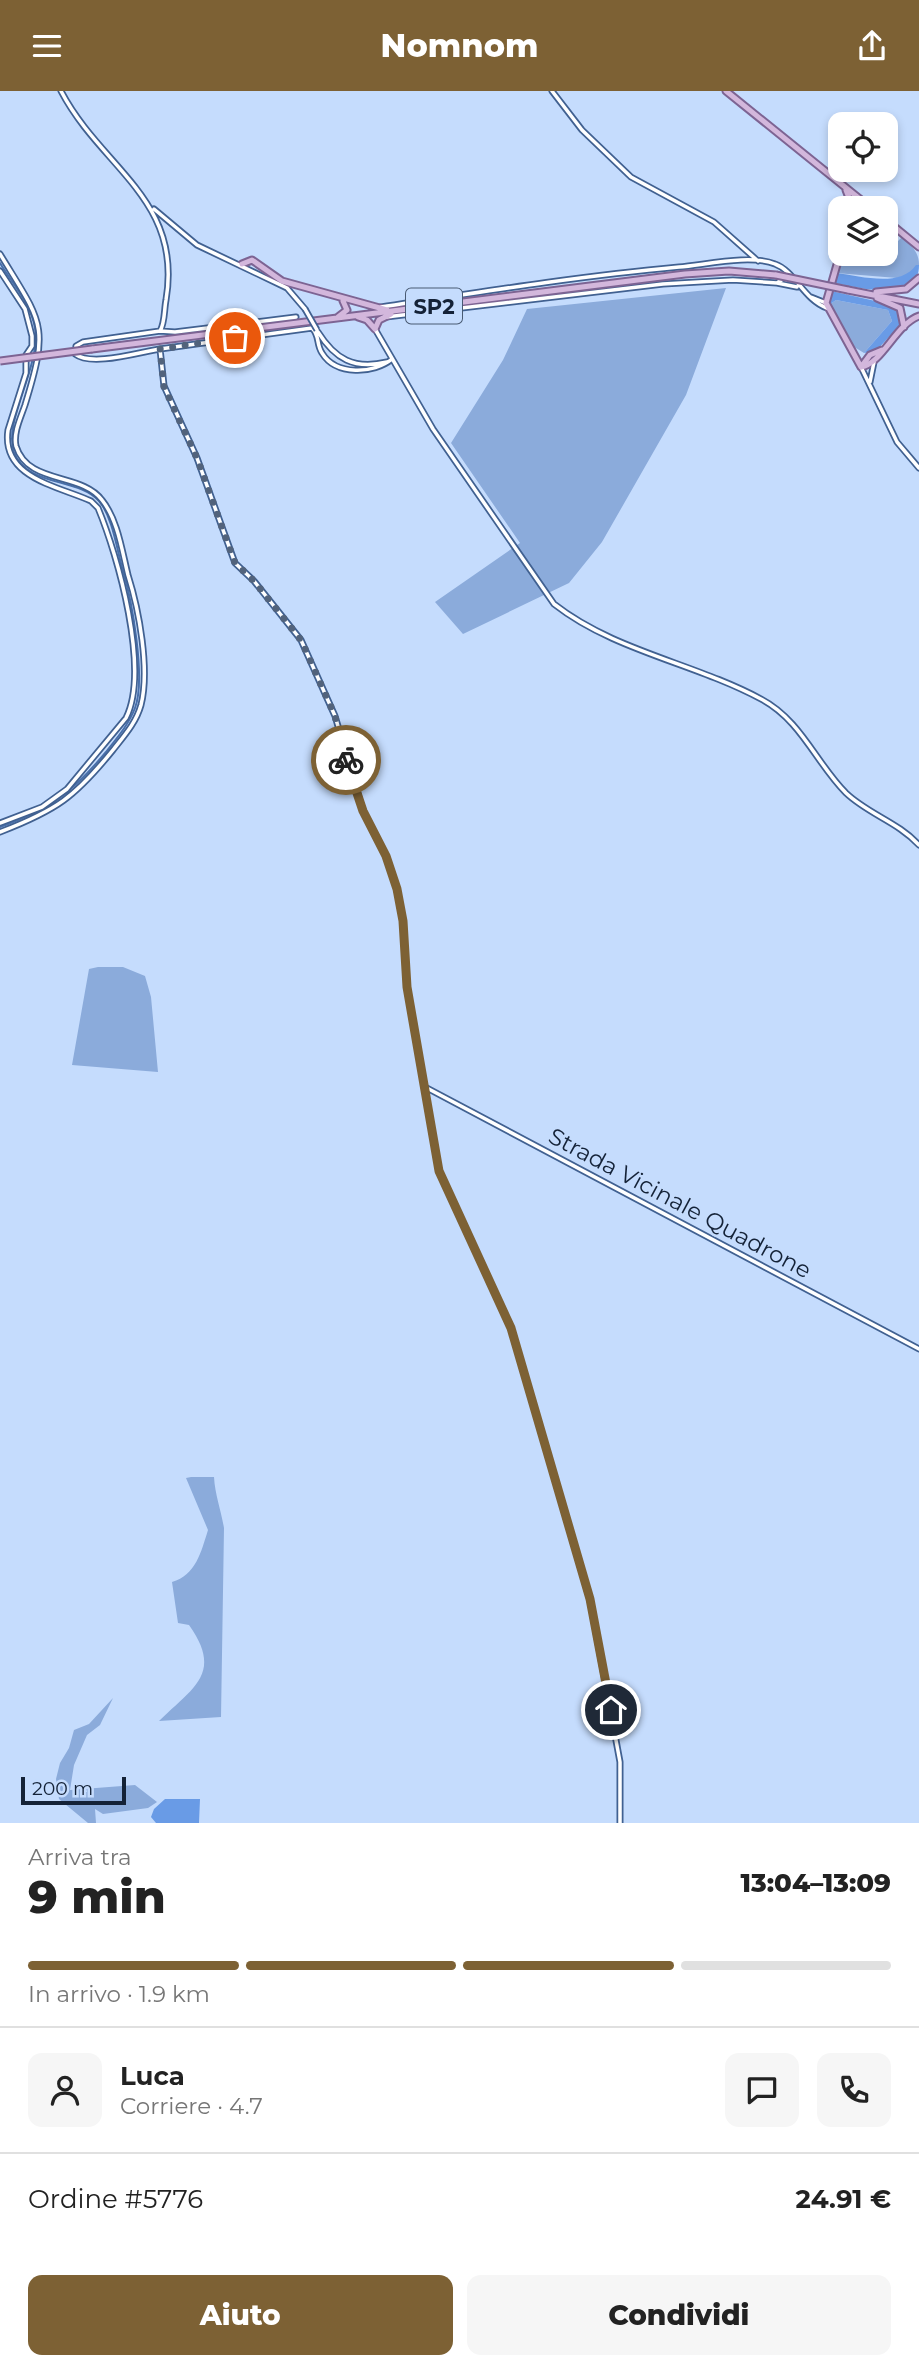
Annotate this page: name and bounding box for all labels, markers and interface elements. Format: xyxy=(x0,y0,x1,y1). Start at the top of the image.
text: Nomnom xyxy=(381,26,538,65)
icon: menu xyxy=(28,27,66,65)
icon: share xyxy=(853,27,891,65)
map controls xyxy=(828,112,898,266)
button: locate xyxy=(828,112,898,182)
button: layers xyxy=(828,196,898,266)
road number: SP2 xyxy=(406,289,462,323)
pin xyxy=(205,308,265,368)
icon: bag xyxy=(216,319,254,357)
courier xyxy=(311,725,381,795)
icon: bike xyxy=(327,741,365,779)
street label: Strada Vicinale Quadrone xyxy=(544,1122,816,1284)
pin xyxy=(581,1680,641,1740)
icon: home xyxy=(592,1691,630,1729)
scale bar xyxy=(21,1774,126,1806)
text: 200 m xyxy=(32,1777,93,1800)
text: Arriva tra xyxy=(28,1843,132,1871)
text: 13:04–13:09 xyxy=(741,1867,891,1899)
text: 9 min xyxy=(28,1868,166,1925)
text: In arrivo · 1.9 km xyxy=(28,1980,210,2008)
button: person xyxy=(28,2053,102,2127)
button: chat xyxy=(725,2053,799,2127)
button: phone xyxy=(817,2053,891,2127)
text: Luca xyxy=(120,2060,185,2092)
text: Corriere · 4.7 xyxy=(120,2092,263,2120)
text: Ordine #5776 xyxy=(28,2183,203,2215)
text: 24.91 € xyxy=(796,2183,891,2215)
button: Aiuto xyxy=(28,2275,453,2355)
button: Condividi xyxy=(467,2275,891,2355)

